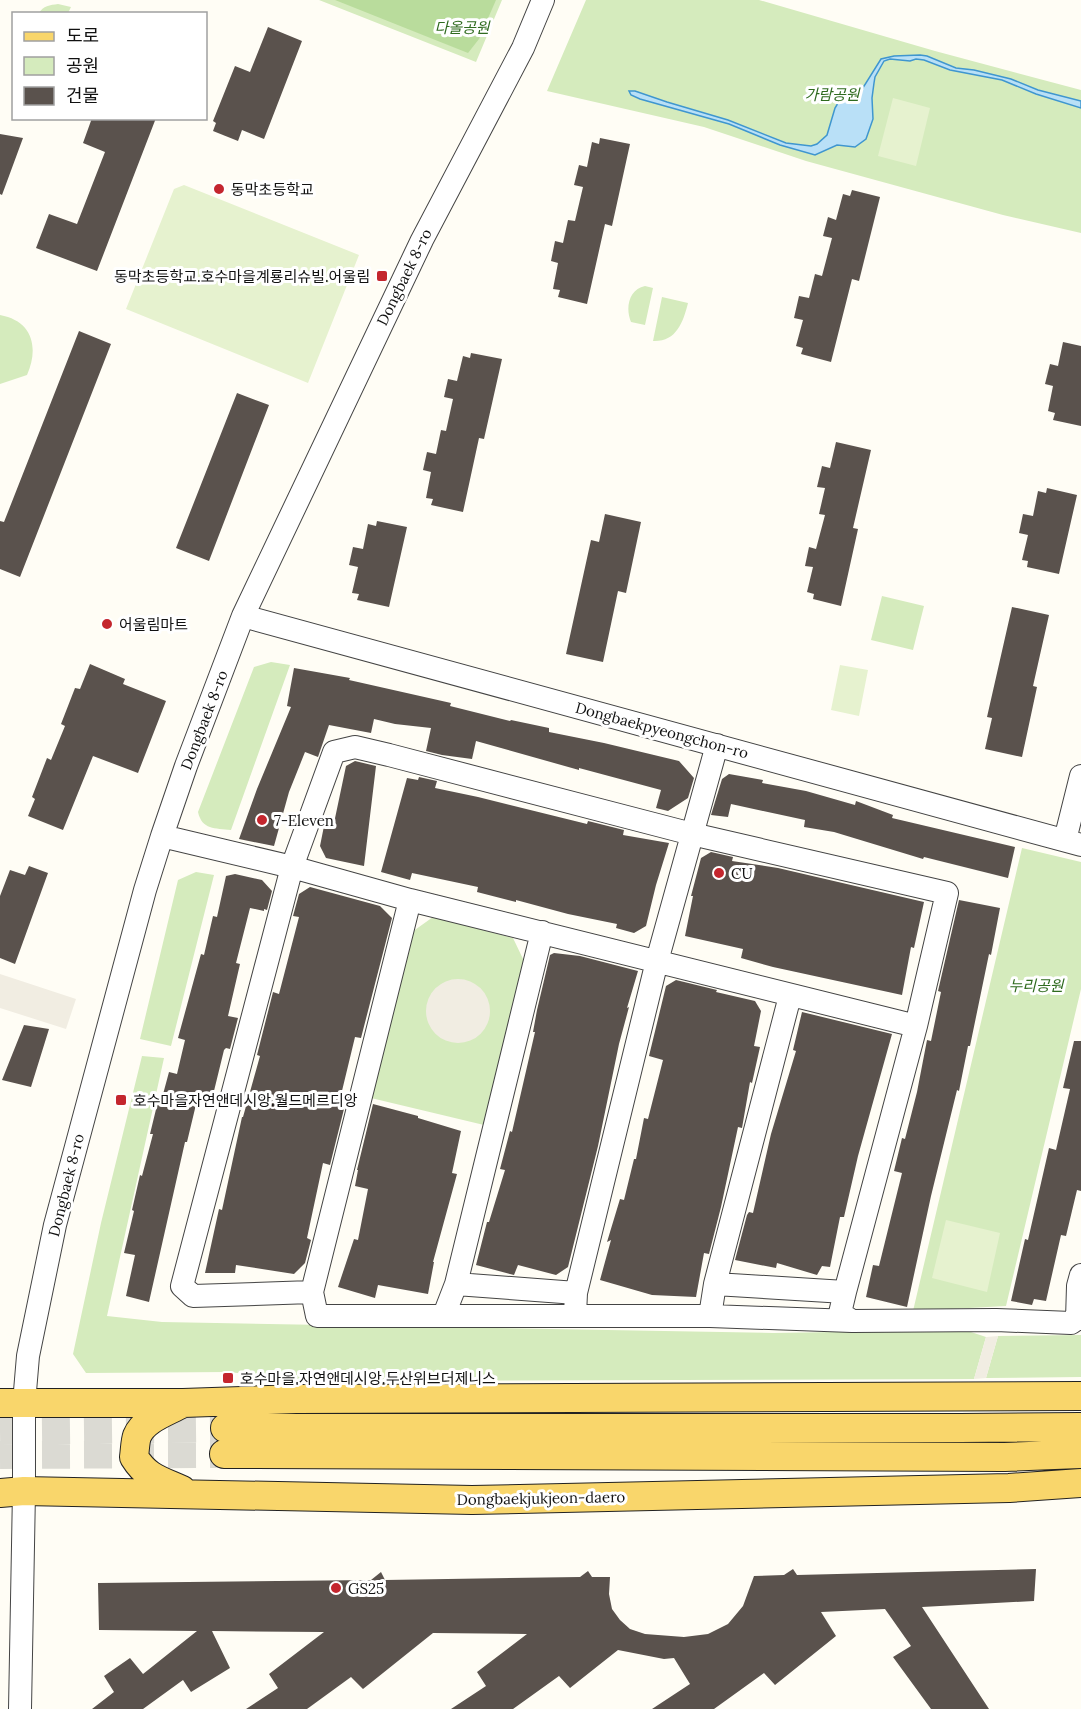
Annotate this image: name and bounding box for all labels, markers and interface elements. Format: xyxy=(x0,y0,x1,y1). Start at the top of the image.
legend xyxy=(12,12,207,120)
park label: 다올공원 xyxy=(434,18,491,37)
text: 도로 xyxy=(66,24,99,47)
text: 공원 xyxy=(66,54,99,77)
text: 건물 xyxy=(66,84,99,107)
park label: 가람공원 xyxy=(804,85,861,104)
place label: 동막초등학교 xyxy=(231,180,314,199)
marker: 동막초등학교 xyxy=(212,182,226,196)
street label: Dongbaek 8-ro xyxy=(372,225,436,328)
place label: 동막초등학교.호수마을계룡리슈빌.어울림 xyxy=(114,267,370,286)
marker: 동막초등학교.호수마을계룡리슈빌.어울림 xyxy=(375,269,389,283)
place label: 어울림마트 xyxy=(119,615,188,634)
marker: 어울림마트 xyxy=(100,617,114,631)
street label: Dongbaek 8-ro xyxy=(176,667,232,773)
street label: Dongbaekpyeongchon-ro xyxy=(573,698,751,762)
place label: 7-Eleven xyxy=(274,811,334,830)
marker: 7-Eleven xyxy=(255,813,269,827)
place label: CU xyxy=(731,864,753,883)
marker: CU xyxy=(712,866,726,880)
park label: 누리공원 xyxy=(1008,976,1065,995)
place label: 호수마을자연앤데시앙.월드메르디앙 xyxy=(133,1091,358,1110)
marker: 호수마을자연앤데시앙.월드메르디앙 xyxy=(114,1093,128,1107)
street label: Dongbaek 8-ro xyxy=(44,1131,88,1238)
place label: 호수마을.자연앤데시앙.두산위브더제니스 xyxy=(240,1369,496,1388)
marker: 호수마을.자연앤데시앙.두산위브더제니스 xyxy=(221,1371,235,1385)
street label: Dongbaekjukjeon-daero xyxy=(457,1487,626,1509)
place label: GS25 xyxy=(348,1579,384,1598)
marker: GS25 xyxy=(329,1581,343,1595)

